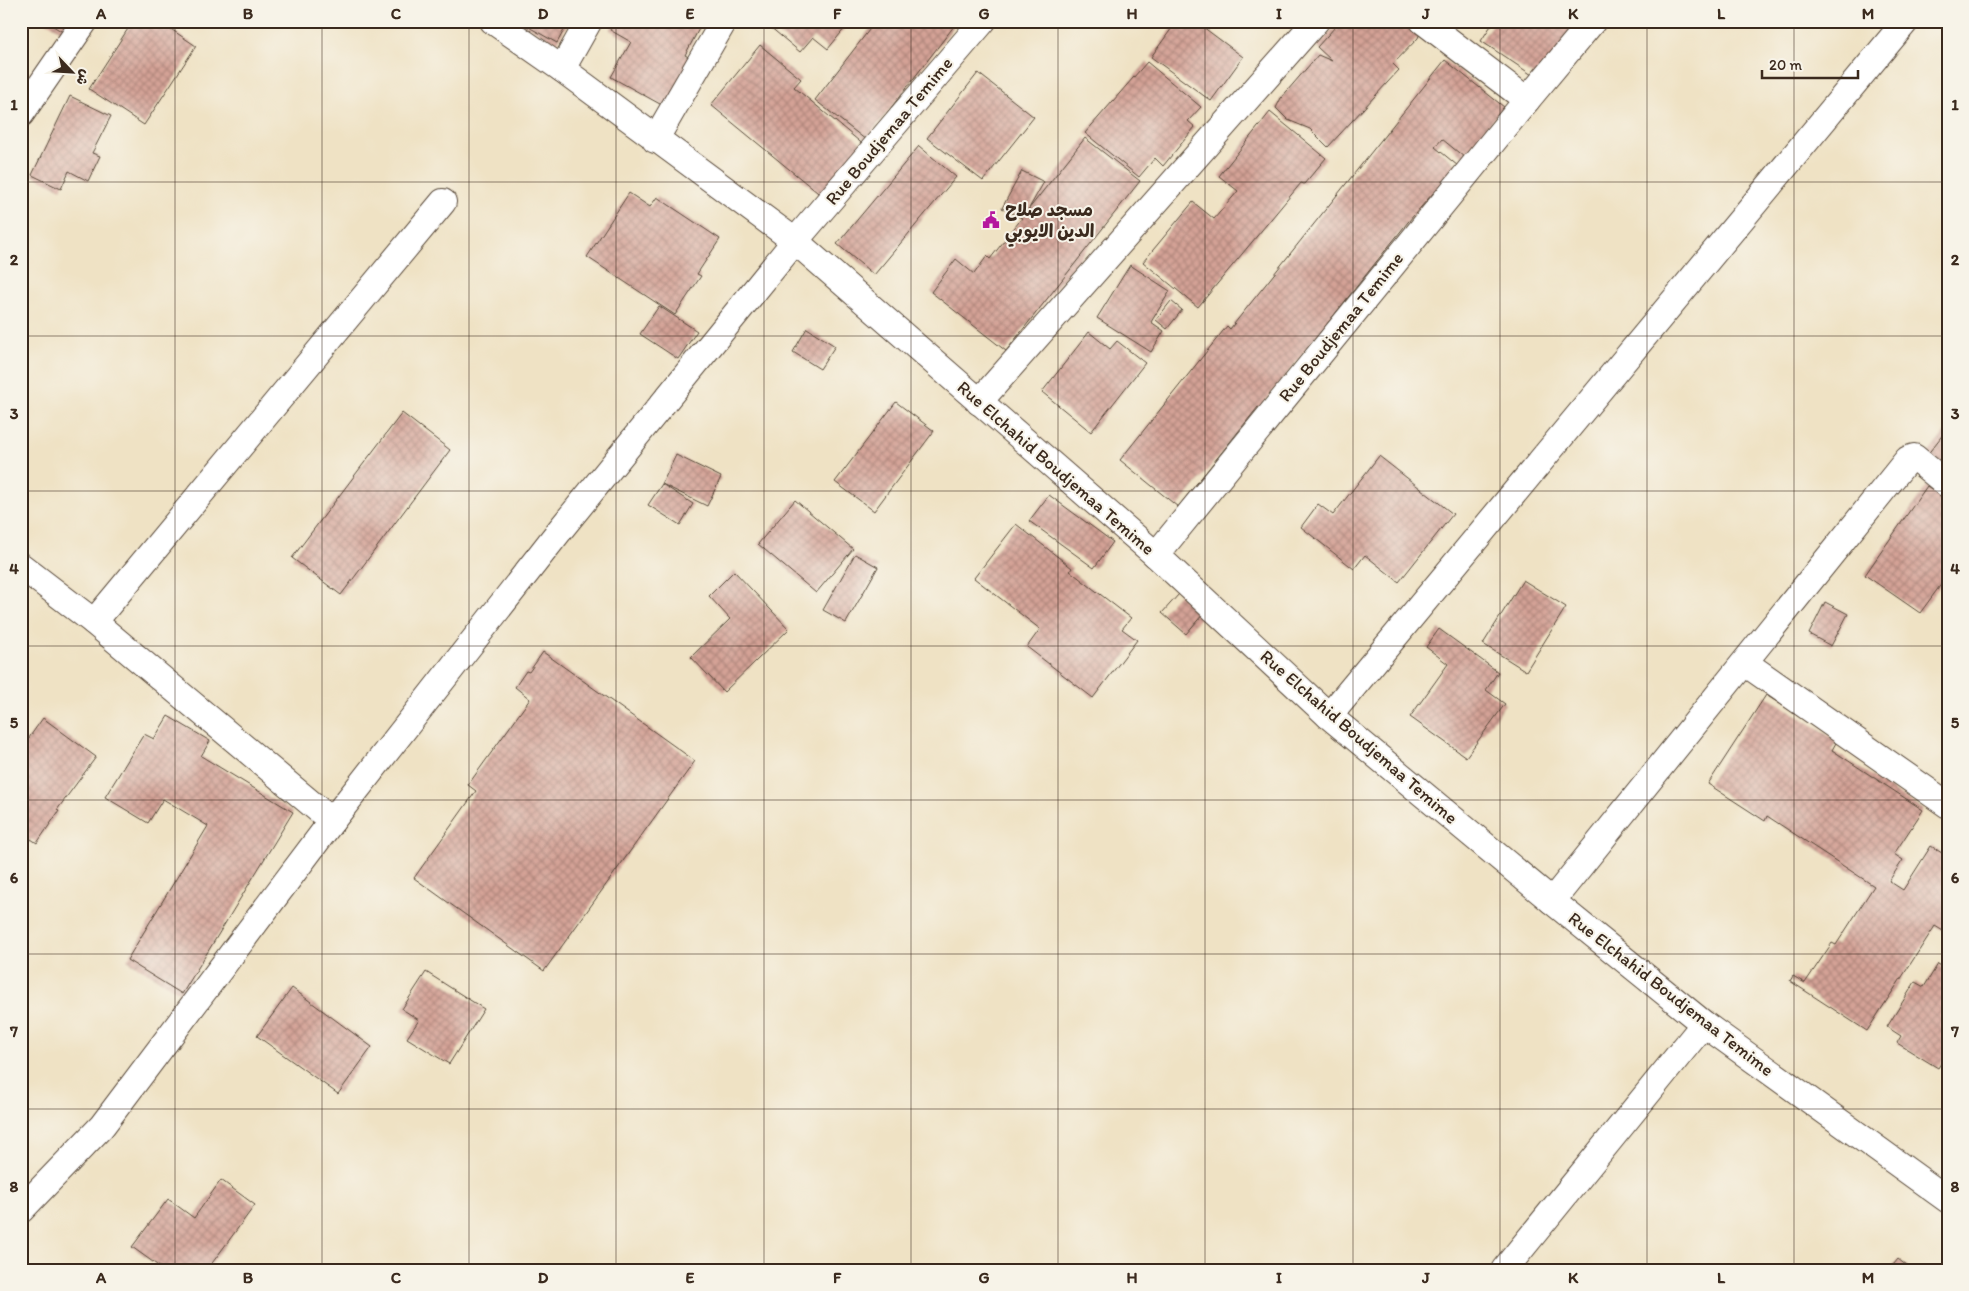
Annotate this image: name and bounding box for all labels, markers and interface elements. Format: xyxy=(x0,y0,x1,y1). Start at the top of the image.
text: A xyxy=(95,4,107,23)
text: B xyxy=(243,4,254,23)
text: C xyxy=(391,4,402,23)
text: D xyxy=(538,4,549,23)
text: E xyxy=(686,4,695,23)
text: F xyxy=(833,4,842,23)
text: G xyxy=(978,4,990,23)
text: H xyxy=(1126,4,1138,23)
text: I xyxy=(1276,4,1282,23)
text: J xyxy=(1421,4,1430,23)
text: K xyxy=(1568,4,1579,23)
text: L xyxy=(1717,4,1726,23)
text: M xyxy=(1862,4,1874,23)
north arrow xyxy=(48,48,98,98)
scale bar xyxy=(1762,48,1858,80)
street label: Rue Boudjemaa Temime xyxy=(821,53,957,209)
text: 20 m xyxy=(1769,56,1803,74)
text: ش xyxy=(72,67,94,88)
text: 1 xyxy=(10,95,18,114)
text: 1 xyxy=(1951,95,1959,114)
place label: مسجد صلاح الدين الايوبي xyxy=(1005,199,1094,247)
public building icon: مسجد صلاح الدين الايوبي xyxy=(981,210,1001,230)
street label: Rue Boudjemaa Temime xyxy=(1274,248,1408,406)
text: 2 xyxy=(10,250,19,269)
text: 2 xyxy=(1951,250,1960,269)
street label: Rue Elchahid Boudjemaa Temime xyxy=(953,376,1159,560)
text: 3 xyxy=(10,404,19,423)
text: 3 xyxy=(1951,404,1960,423)
text: 4 xyxy=(9,559,19,578)
text: 4 xyxy=(1950,559,1960,578)
street label: Rue Elchahid Boudjemaa Temime xyxy=(1256,645,1462,829)
text: 5 xyxy=(10,713,19,732)
text: 5 xyxy=(1951,713,1960,732)
text: 6 xyxy=(10,868,19,887)
text: 6 xyxy=(1951,868,1960,887)
street label: Rue Elchahid Boudjemaa Temime xyxy=(1564,907,1778,1081)
text: 7 xyxy=(9,1022,18,1041)
text: 7 xyxy=(1950,1022,1959,1041)
text: 8 xyxy=(10,1177,19,1196)
text: 8 xyxy=(1951,1177,1960,1196)
text: A xyxy=(95,1268,107,1287)
text: B xyxy=(243,1268,254,1287)
text: C xyxy=(391,1268,402,1287)
text: D xyxy=(538,1268,549,1287)
text: E xyxy=(686,1268,695,1287)
text: F xyxy=(833,1268,842,1287)
text: G xyxy=(978,1268,990,1287)
text: H xyxy=(1126,1268,1138,1287)
text: I xyxy=(1276,1268,1282,1287)
text: J xyxy=(1421,1268,1430,1287)
text: K xyxy=(1568,1268,1579,1287)
text: L xyxy=(1717,1268,1726,1287)
text: M xyxy=(1862,1268,1874,1287)

